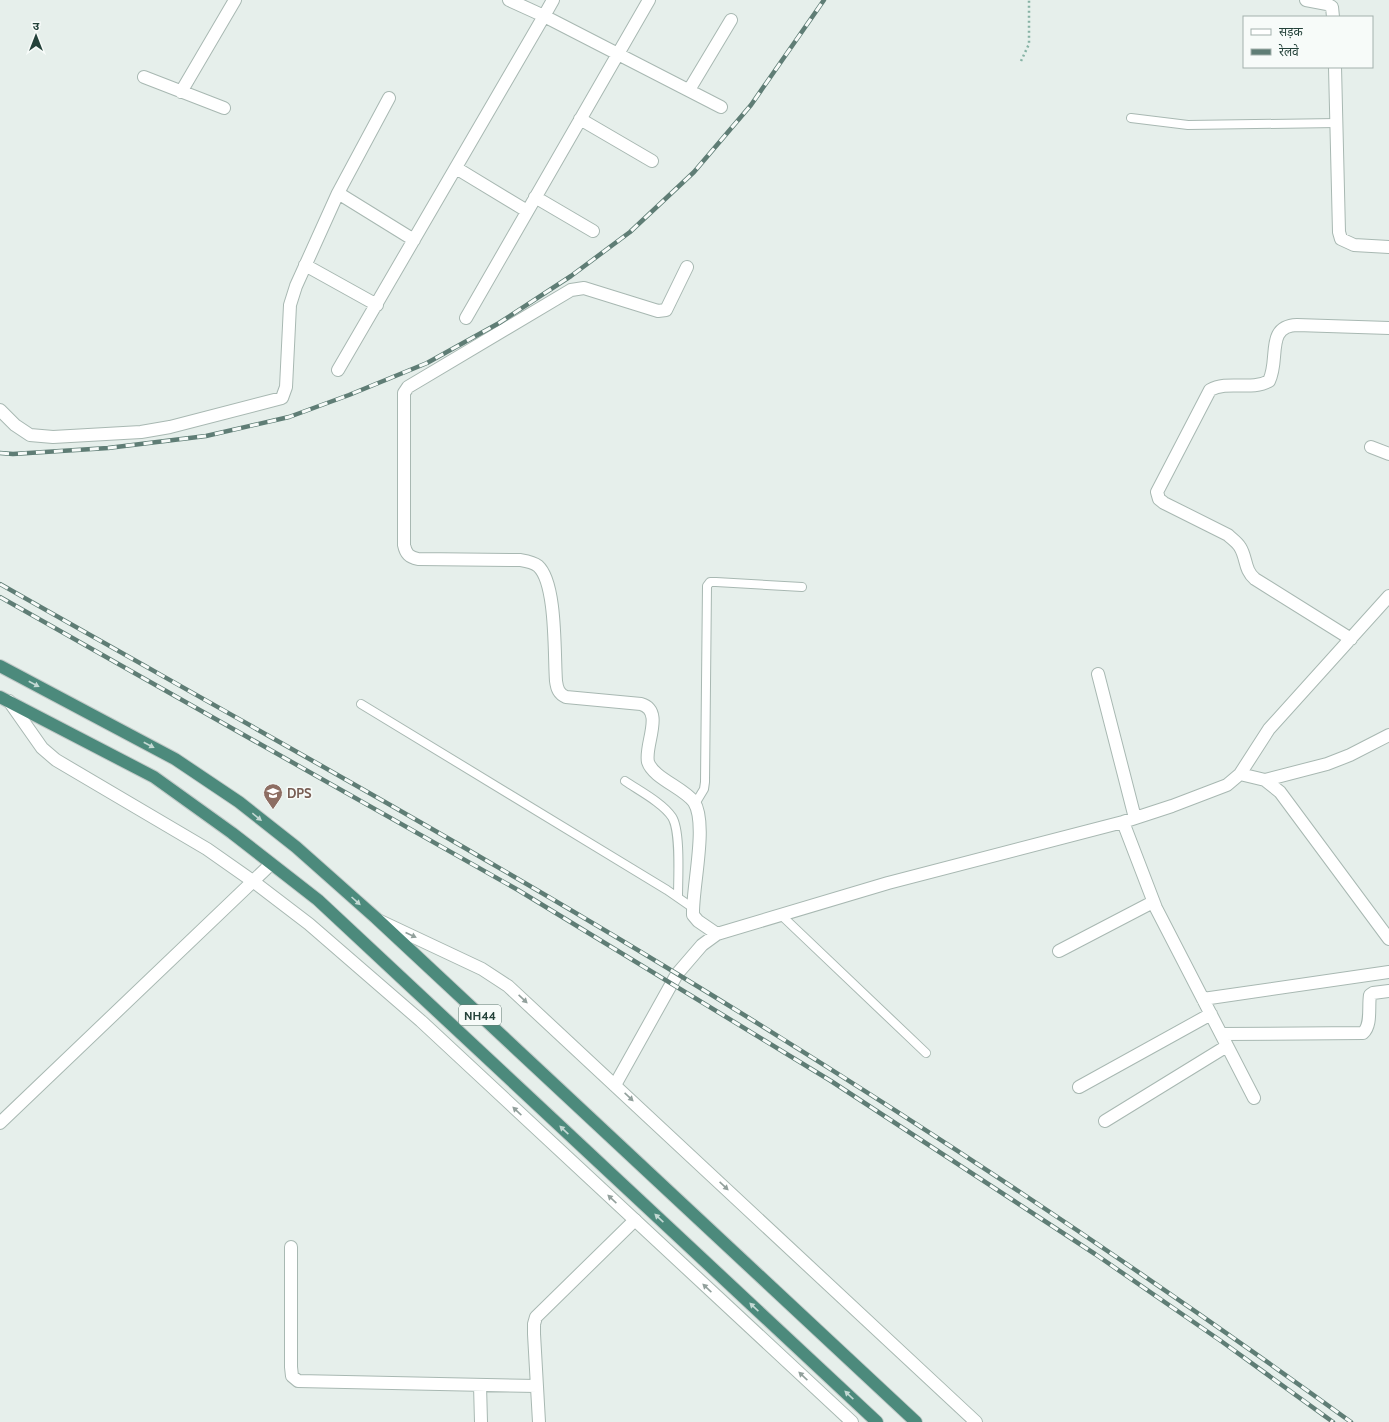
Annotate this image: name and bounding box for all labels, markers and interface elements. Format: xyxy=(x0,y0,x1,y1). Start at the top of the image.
north arrow xyxy=(16,16,56,56)
legend xyxy=(1243,16,1373,68)
text: उ xyxy=(33,19,40,33)
text: सड़क xyxy=(1279,24,1304,39)
text: रेलवे xyxy=(1279,44,1299,59)
one-way arrow xyxy=(29,681,40,688)
one-way arrow xyxy=(143,742,155,749)
school or university icon: DPS xyxy=(262,782,284,810)
place label: DPS xyxy=(287,785,312,801)
one-way arrow xyxy=(252,812,263,821)
one-way arrow xyxy=(351,897,361,906)
one-way arrow xyxy=(405,932,417,938)
one-way arrow xyxy=(518,995,528,1004)
road number: NH44 xyxy=(459,1005,501,1025)
one-way arrow xyxy=(624,1092,634,1102)
one-way arrow xyxy=(512,1106,522,1116)
one-way arrow xyxy=(559,1125,569,1134)
one-way arrow xyxy=(719,1181,728,1190)
one-way arrow xyxy=(607,1195,617,1204)
one-way arrow xyxy=(653,1214,664,1223)
one-way arrow xyxy=(703,1284,712,1293)
one-way arrow xyxy=(749,1302,759,1312)
one-way arrow xyxy=(798,1372,808,1381)
one-way arrow xyxy=(844,1391,854,1400)

